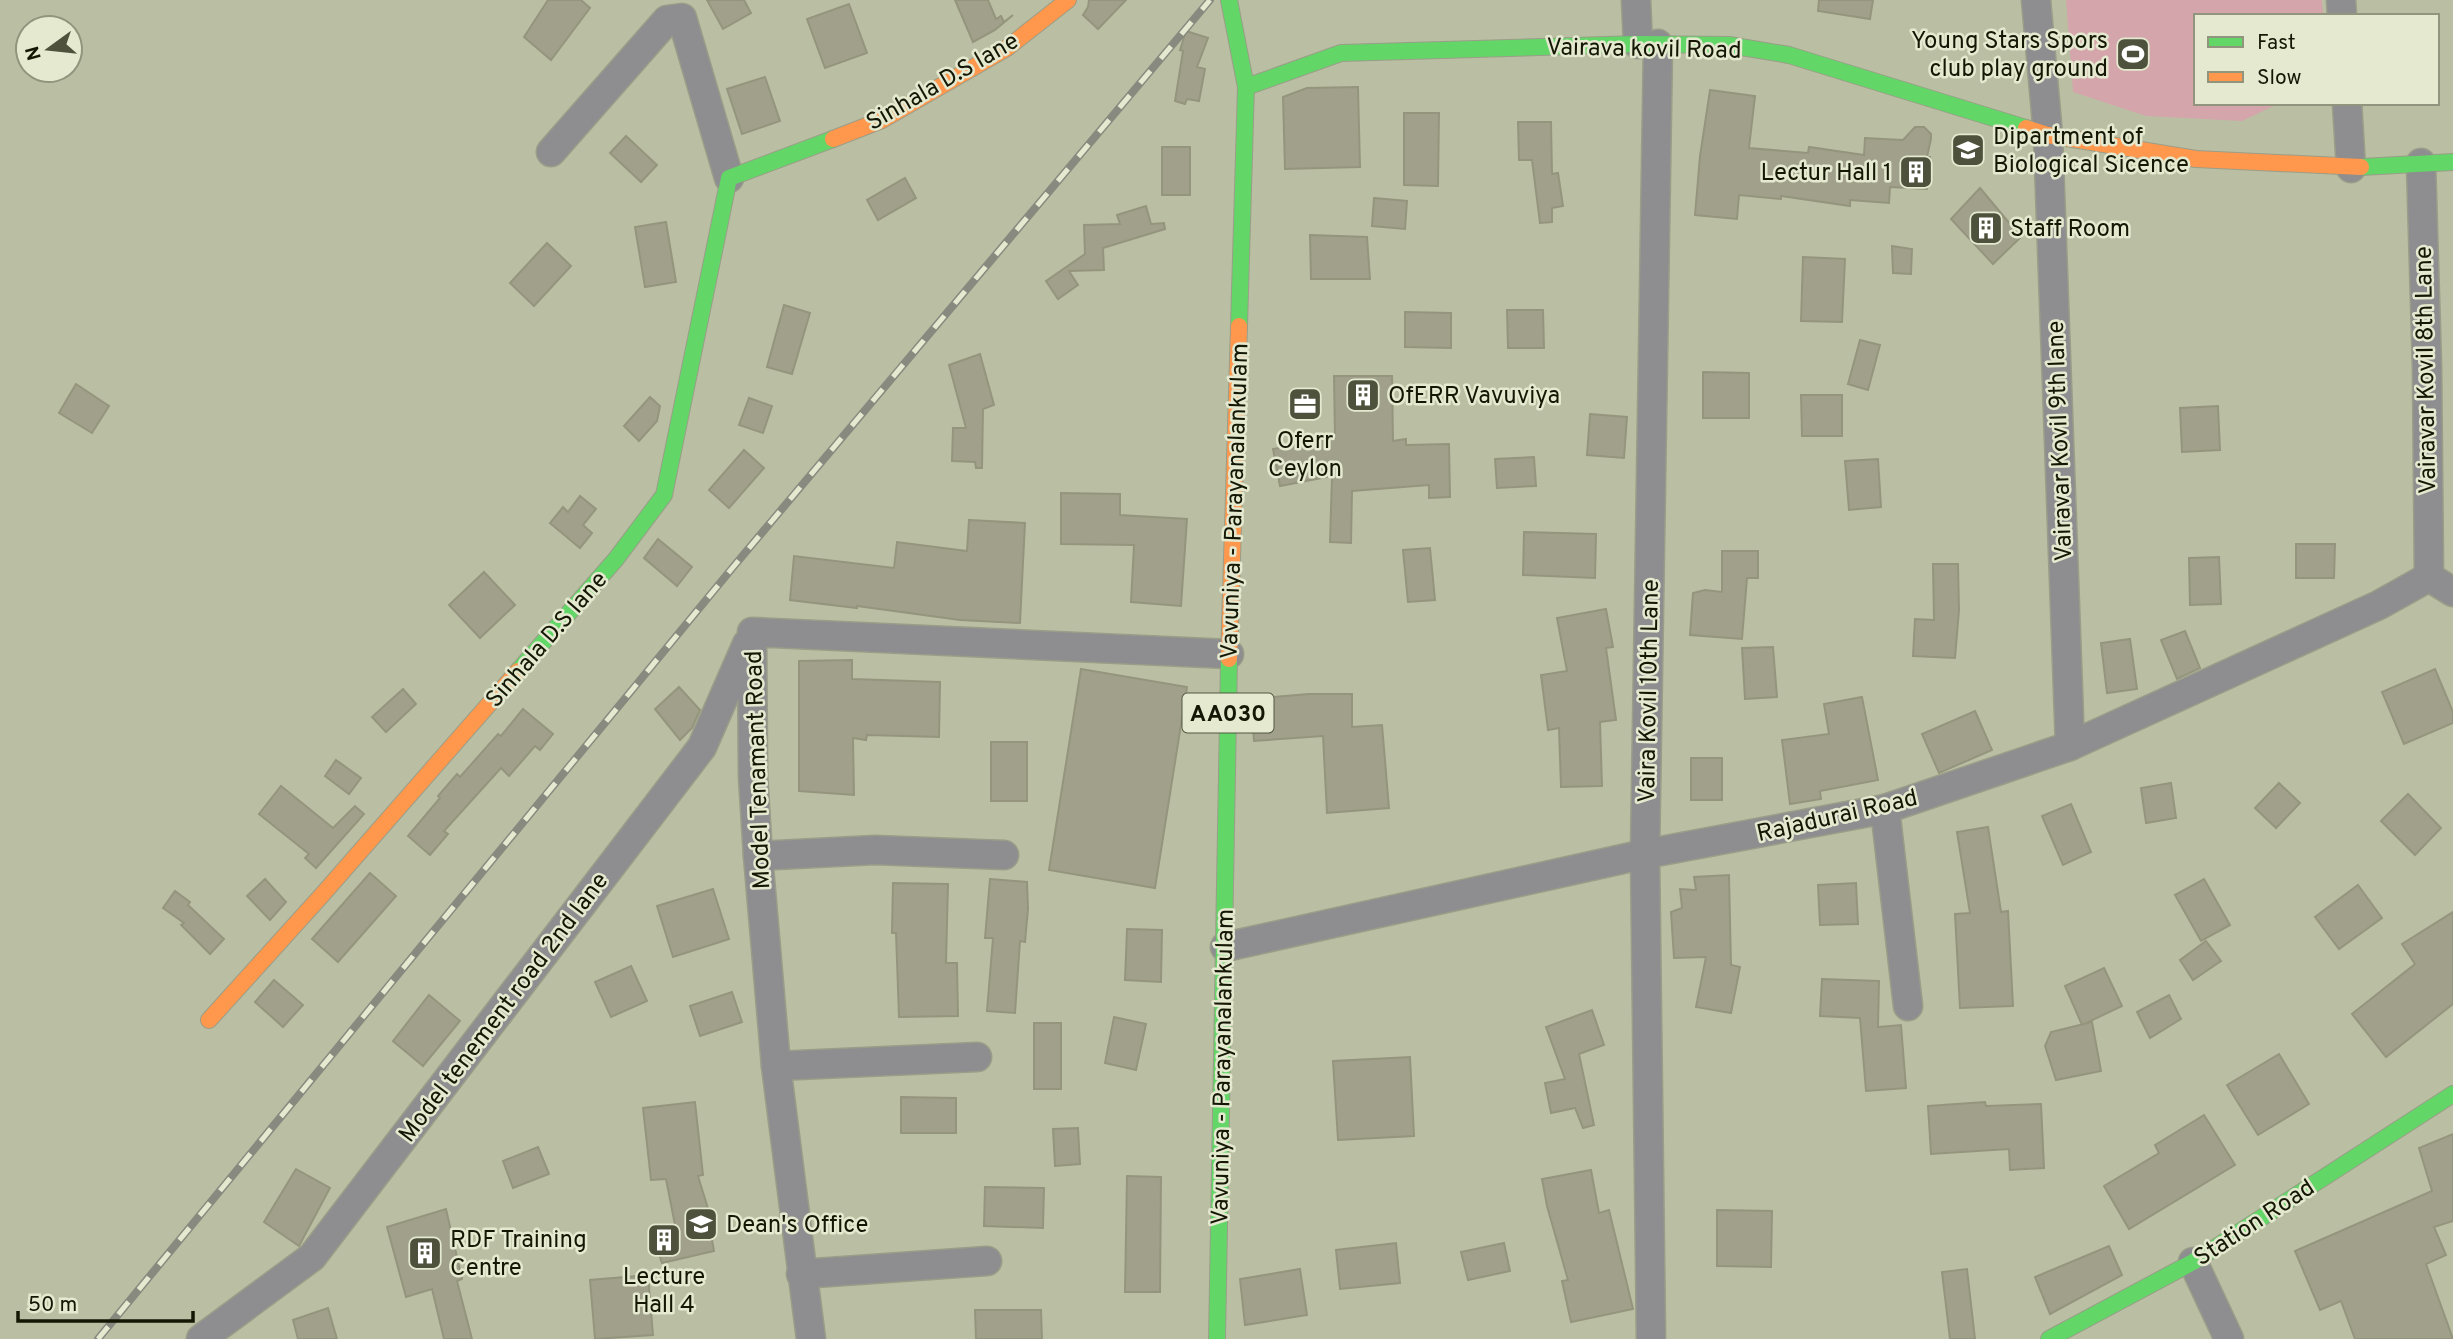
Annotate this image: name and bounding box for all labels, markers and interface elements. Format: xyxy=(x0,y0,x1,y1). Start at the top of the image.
north arrow xyxy=(14,14,84,84)
legend xyxy=(2194,14,2439,105)
street label: Sinhala D.S lane xyxy=(861,27,1025,139)
place label: Young Stars Spors club play ground xyxy=(1911,27,2108,85)
text: Fast xyxy=(2257,30,2296,57)
street label: Vairava kovil Road xyxy=(1546,33,1742,67)
sports icon: Young Stars Spors club play ground xyxy=(2114,35,2152,73)
text: N xyxy=(21,43,48,63)
text: Slow xyxy=(2257,65,2302,92)
place label: Dipartment of Biological Sicence xyxy=(1993,123,2189,181)
school or university icon: Dipartment of Biological Sicence xyxy=(1949,131,1987,169)
building icon: Lectur Hall 1 xyxy=(1897,153,1935,191)
place label: Lectur Hall 1 xyxy=(1760,159,1892,189)
building icon: Staff Room xyxy=(1967,209,2005,247)
place label: Staff Room xyxy=(2010,215,2130,245)
street label: Vairavar Kovil 8th Lane xyxy=(2410,246,2444,494)
street label: Vairavar Kovil 9th lane xyxy=(2042,320,2080,562)
street label: Vavuniya - Parayanalankulam xyxy=(1215,342,1257,660)
building icon: OfERR Vavuviya xyxy=(1344,376,1382,414)
place label: OfERR Vavuviya xyxy=(1388,382,1560,412)
office icon: Oferr Ceylon xyxy=(1286,385,1324,423)
place label: Oferr Ceylon xyxy=(1268,427,1342,485)
street label: Sinhala D.S lane xyxy=(480,566,615,715)
street label: Vaira Kovil 10th Lane xyxy=(1633,579,1667,803)
street label: Model Tenamant Road xyxy=(740,650,778,890)
road number: AA030 xyxy=(1182,694,1274,733)
street label: Rajadurai Road xyxy=(1754,784,1921,850)
street label: Model tenement road 2nd lane xyxy=(393,867,616,1149)
street label: Vavuniya - Parayanalankulam xyxy=(1206,909,1242,1225)
street label: Station Road xyxy=(2189,1174,2321,1274)
school or university icon: Dean's Office xyxy=(682,1205,720,1243)
place label: Dean's Office xyxy=(726,1211,868,1241)
building icon: Lecture Hall 4 xyxy=(645,1221,683,1259)
place label: RDF Training Centre xyxy=(450,1226,587,1284)
building icon: RDF Training Centre xyxy=(406,1234,444,1272)
place label: Lecture Hall 4 xyxy=(623,1263,705,1321)
scale bar xyxy=(18,1280,192,1324)
text: 50 m xyxy=(28,1292,77,1319)

